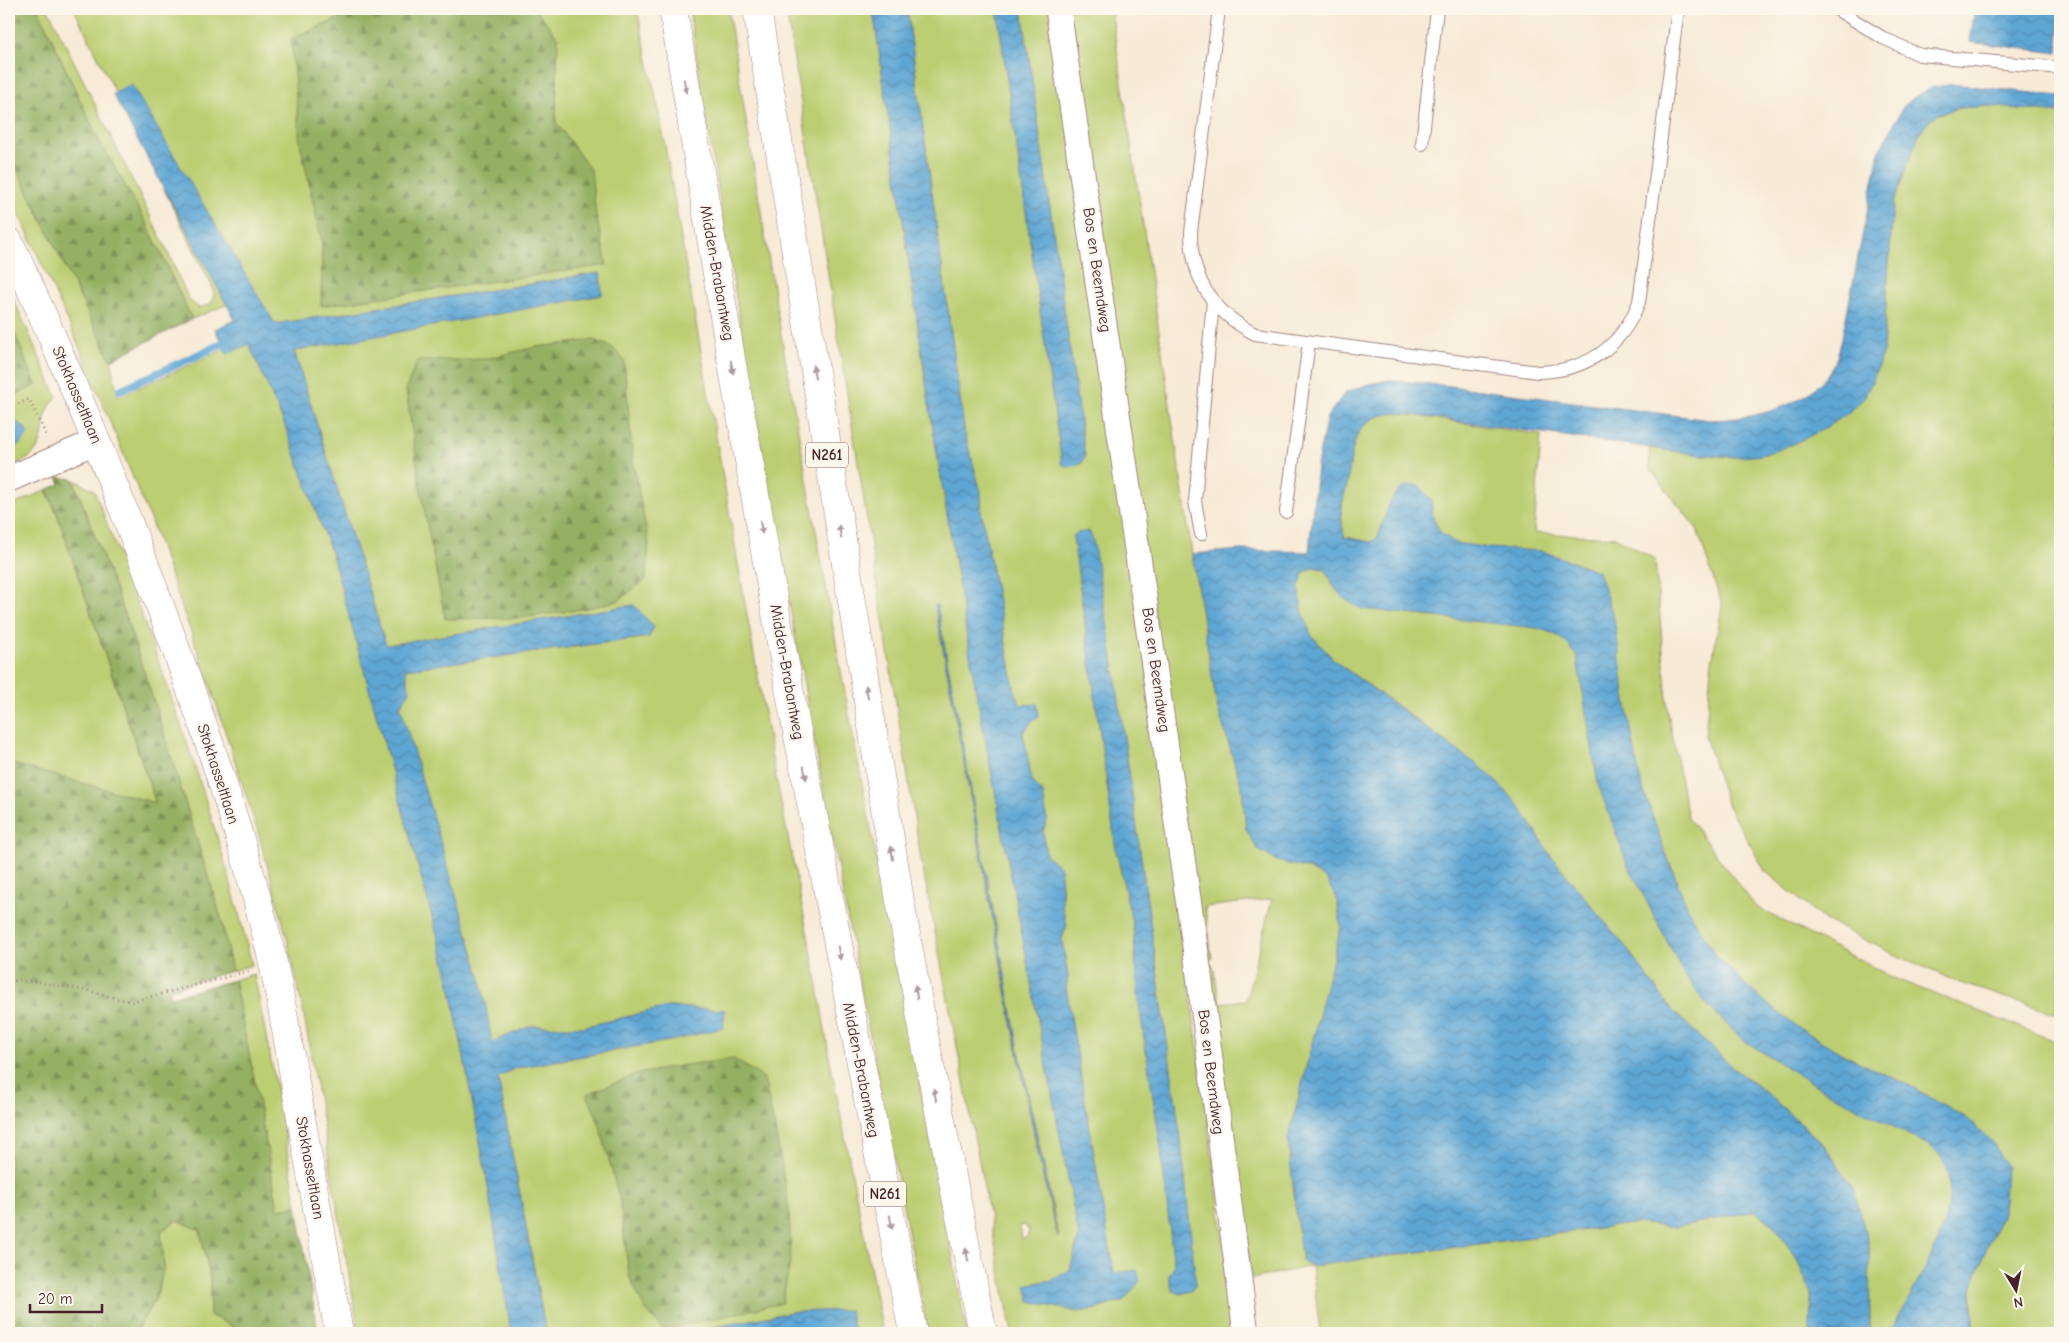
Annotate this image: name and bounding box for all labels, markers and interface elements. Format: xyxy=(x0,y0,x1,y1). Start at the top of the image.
one-way arrow xyxy=(681,78,689,94)
street label: Midden-Brabantweg xyxy=(696,204,738,342)
street label: Bos en Beemdweg xyxy=(1079,206,1115,334)
street label: Stokhasseltlaan xyxy=(48,344,106,446)
one-way arrow xyxy=(729,359,737,375)
one-way arrow xyxy=(810,363,818,379)
road number: N261 xyxy=(806,442,848,468)
one-way arrow xyxy=(757,519,765,535)
one-way arrow xyxy=(835,524,843,540)
street label: Midden-Brabantweg xyxy=(766,603,808,741)
street label: Bos en Beemdweg xyxy=(1138,606,1174,734)
one-way arrow xyxy=(862,684,870,700)
street label: Stokhasseltlaan xyxy=(193,722,243,826)
one-way arrow xyxy=(801,765,809,781)
one-way arrow xyxy=(888,845,896,861)
one-way arrow xyxy=(835,945,843,961)
one-way arrow xyxy=(911,984,919,1000)
street label: Midden-Brabantweg xyxy=(839,1001,883,1139)
street label: Bos en Beemdweg xyxy=(1194,1008,1228,1136)
one-way arrow xyxy=(931,1087,939,1103)
street label: Stokhasseltlaan xyxy=(292,1115,328,1221)
road number: N261 xyxy=(864,1182,906,1206)
one-way arrow xyxy=(887,1215,895,1231)
one-way arrow xyxy=(963,1247,971,1262)
north arrow xyxy=(1992,1264,2042,1314)
scale bar xyxy=(30,1282,102,1314)
text: 20 m xyxy=(38,1290,72,1308)
text: N xyxy=(2012,1293,2024,1311)

